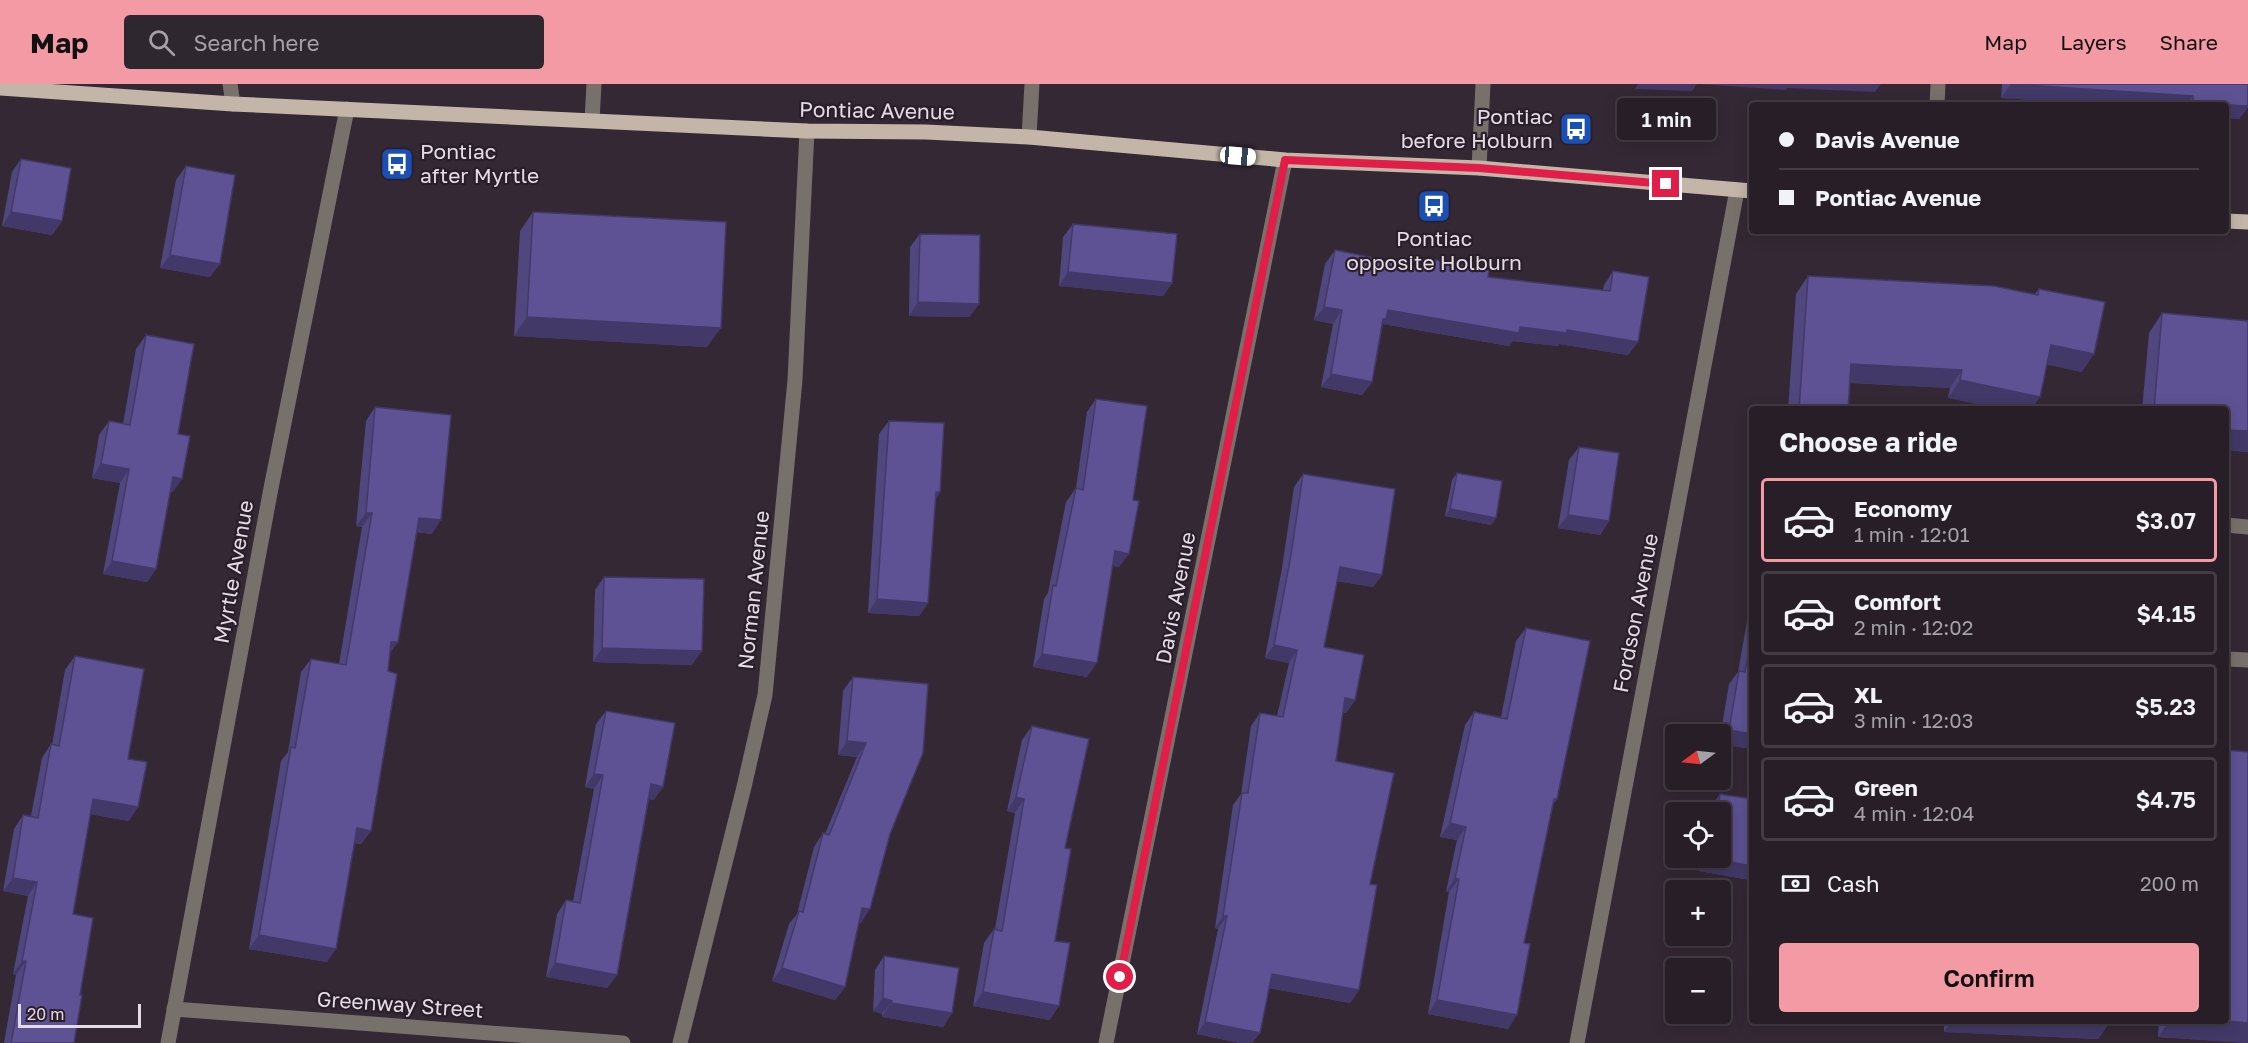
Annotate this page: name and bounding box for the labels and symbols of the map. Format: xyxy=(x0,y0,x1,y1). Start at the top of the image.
street label: Pontiac Avenue xyxy=(799,96,955,124)
callout: 1 min xyxy=(1616,97,1716,139)
place label: Pontiac before Holburn xyxy=(1401,103,1553,153)
bus stop icon: Pontiac before Holburn xyxy=(1558,111,1594,147)
place label: Pontiac after Myrtle xyxy=(420,138,539,188)
car xyxy=(1219,145,1257,167)
bus stop icon: Pontiac after Myrtle xyxy=(379,146,415,182)
route end xyxy=(1652,170,1679,197)
bus stop icon: Pontiac opposite Holburn xyxy=(1416,188,1452,224)
place label: Pontiac opposite Holburn xyxy=(1346,225,1522,275)
street label: Myrtle Avenue xyxy=(208,498,258,645)
street label: Norman Avenue xyxy=(732,509,774,671)
street label: Davis Avenue xyxy=(1149,530,1201,666)
street label: Fordson Avenue xyxy=(1607,531,1663,695)
north arrow xyxy=(1665,724,1731,790)
route start xyxy=(1106,963,1133,990)
street label: Greenway Street xyxy=(316,985,484,1023)
scale bar xyxy=(18,1001,141,1028)

